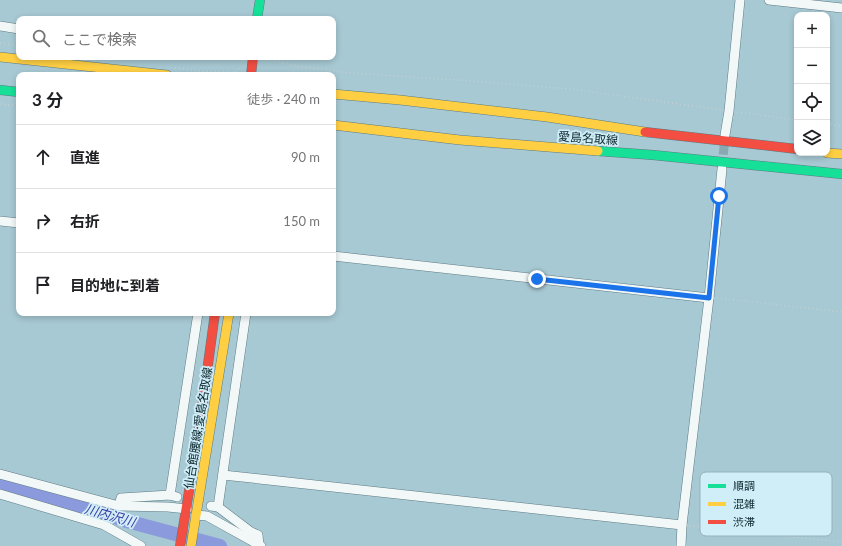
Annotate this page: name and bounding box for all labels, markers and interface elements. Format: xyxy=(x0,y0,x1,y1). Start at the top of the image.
map controls xyxy=(794,12,830,156)
button: + xyxy=(794,12,830,48)
search box xyxy=(16,16,336,60)
icon: search xyxy=(30,27,52,49)
text: ここで検索 xyxy=(62,30,137,48)
button: − xyxy=(794,48,830,84)
button: locate xyxy=(794,84,830,120)
text: 3 分 xyxy=(32,89,63,110)
text: 徒歩 · 240 m xyxy=(247,91,320,107)
button: layers xyxy=(794,120,830,156)
street label: 愛島名取線 xyxy=(558,128,618,148)
icon: ahead xyxy=(32,146,54,168)
text: 直進 xyxy=(70,148,100,166)
text: 90 m xyxy=(291,149,320,165)
route start xyxy=(710,187,728,205)
icon: right xyxy=(32,210,54,232)
text: 右折 xyxy=(70,212,100,230)
text: 150 m xyxy=(283,213,320,229)
route end xyxy=(528,270,546,288)
icon: arrive xyxy=(32,274,54,296)
text: 目的地に到着 xyxy=(70,276,160,294)
street label: 仙台館腰線;愛島名取線 xyxy=(181,366,215,490)
legend xyxy=(700,472,832,536)
text: 順調 xyxy=(733,479,755,492)
text: 混雑 xyxy=(733,497,755,510)
water label: 川内沢川 xyxy=(83,500,139,530)
text: 渋滞 xyxy=(733,515,755,528)

